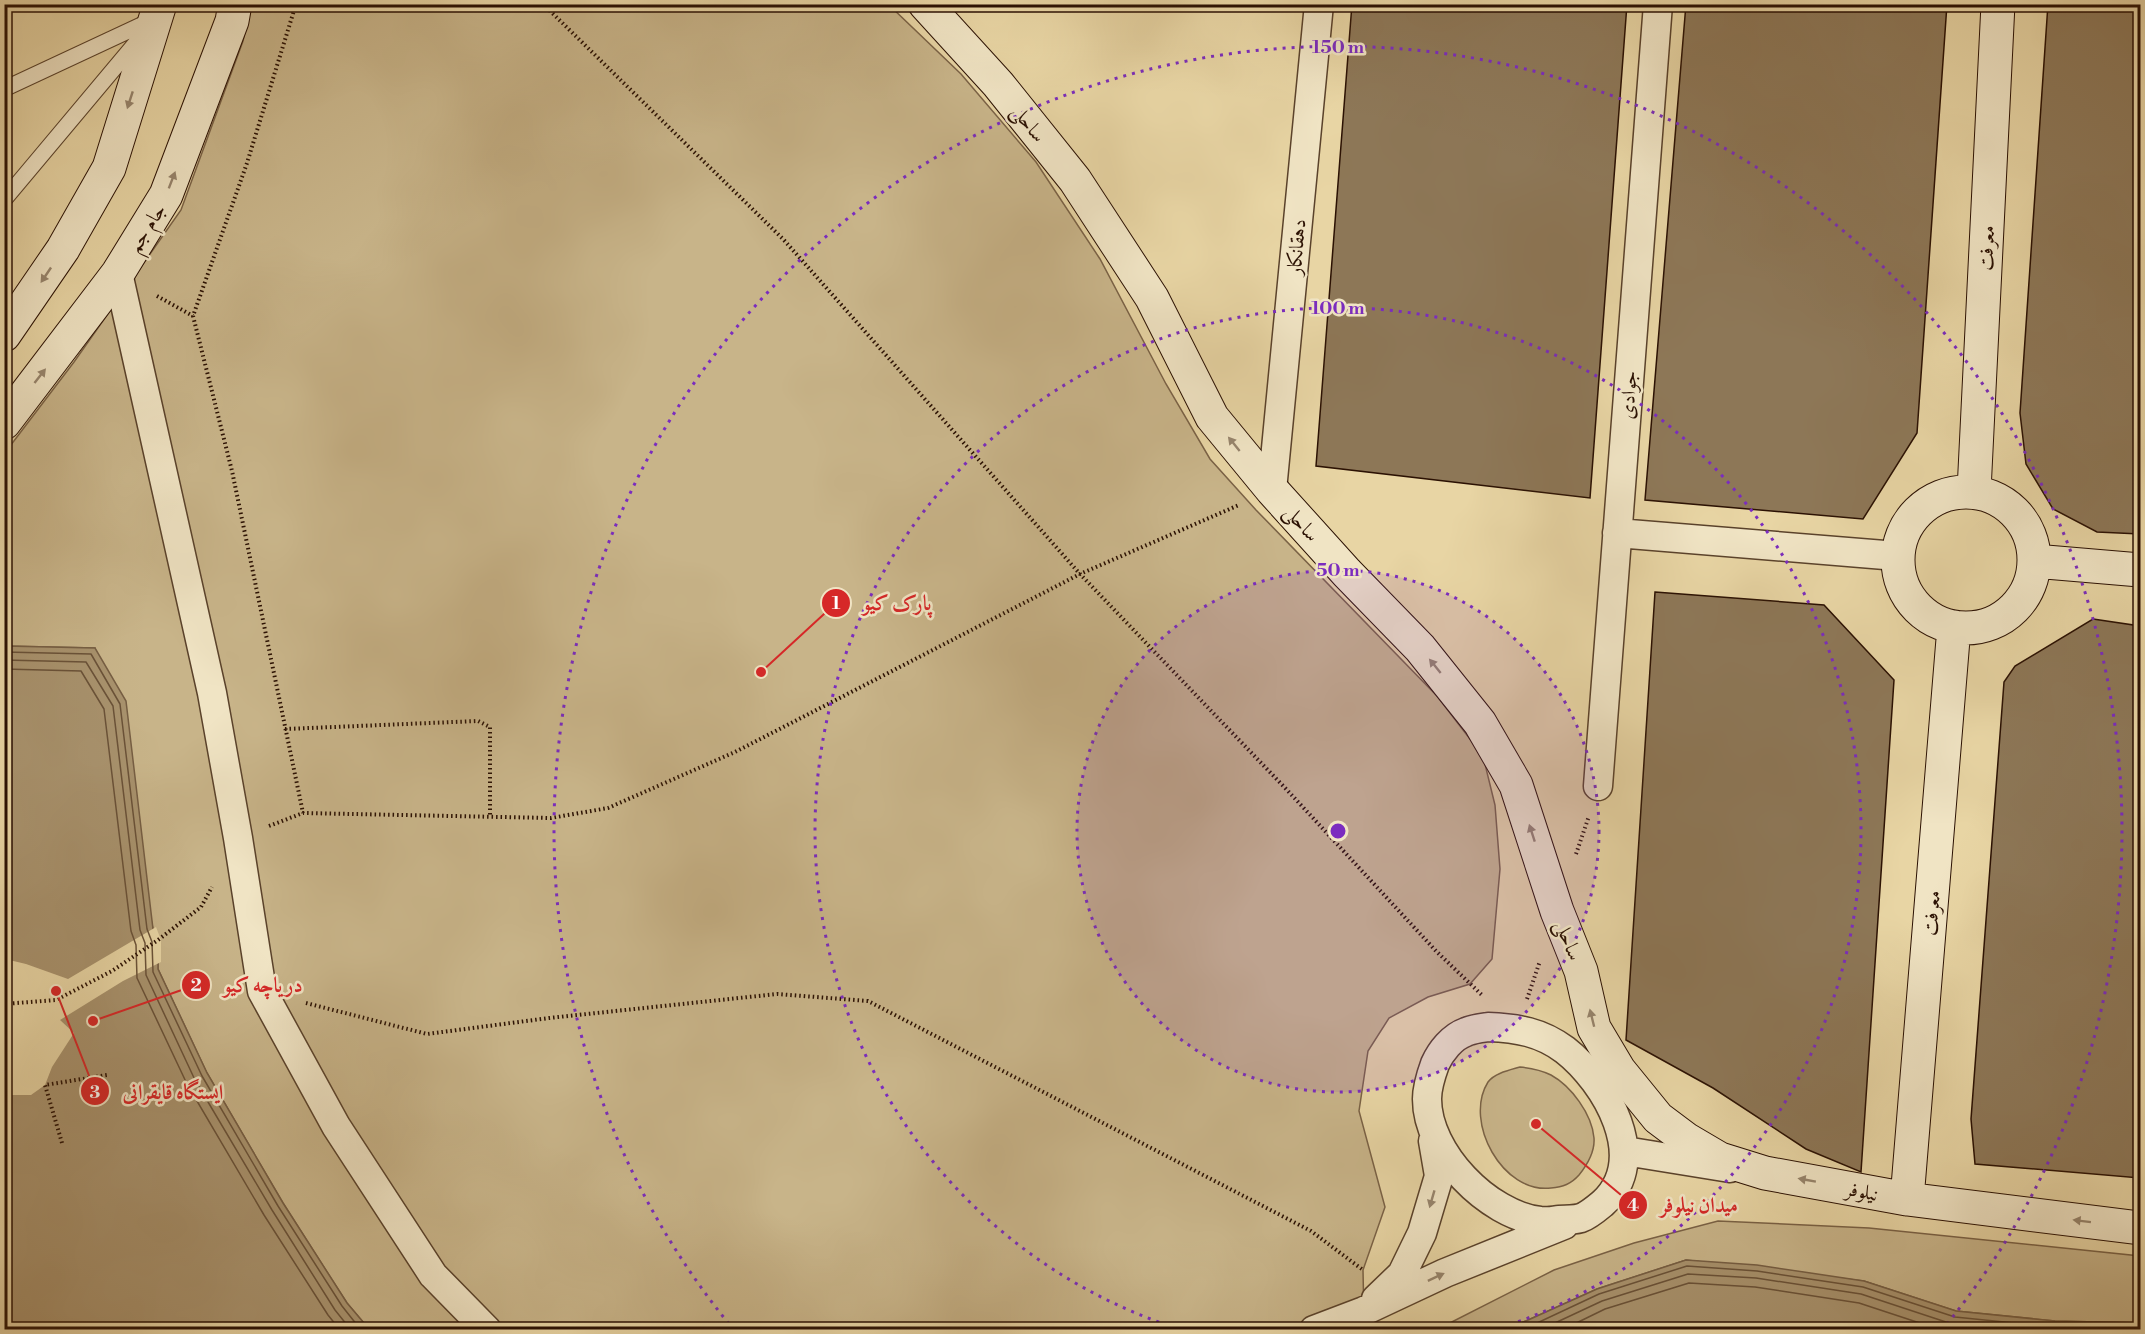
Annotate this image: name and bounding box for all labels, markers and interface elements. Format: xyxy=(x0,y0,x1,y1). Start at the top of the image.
text: 150 m xyxy=(1312,36,1365,59)
one-way arrow xyxy=(125,91,135,109)
street label: ساحلی xyxy=(1004,100,1051,149)
one-way arrow xyxy=(168,171,177,189)
street label: جام جم xyxy=(123,200,176,261)
street label: دهقانکار xyxy=(1282,218,1312,278)
street label: معرفت xyxy=(1974,225,2001,271)
one-way arrow xyxy=(40,266,52,282)
text: 100 m xyxy=(1311,297,1365,320)
one-way arrow xyxy=(34,369,46,384)
street label: جوادی xyxy=(1615,370,1644,420)
one-way arrow xyxy=(1229,436,1241,451)
street label: ساحلی xyxy=(1277,500,1324,548)
text: 50 m xyxy=(1316,559,1360,582)
callout: پارک کیو xyxy=(821,583,944,622)
text: پارک کیو xyxy=(861,591,933,618)
text: 1 xyxy=(832,592,841,615)
one-way arrow xyxy=(1429,659,1441,674)
centre of rings xyxy=(1328,821,1348,841)
one-way arrow xyxy=(1526,824,1536,842)
street label: معرفت xyxy=(1918,889,1947,937)
street label: ساحلی xyxy=(1547,917,1587,965)
callout: دریاچه کیو xyxy=(181,966,314,1005)
text: دریاچه کیو xyxy=(221,973,303,1000)
text: 2 xyxy=(190,974,202,997)
one-way arrow xyxy=(1587,1009,1597,1028)
callout: ایستگاه قایقرانی xyxy=(80,1072,235,1111)
text: ایستگاه قایقرانی xyxy=(122,1078,223,1106)
text: 3 xyxy=(90,1081,101,1104)
one-way arrow xyxy=(1797,1176,1816,1185)
street label: نیلوفر xyxy=(1841,1177,1880,1208)
callout: میدان نیلوفر xyxy=(1618,1185,1750,1224)
one-way arrow xyxy=(1427,1190,1436,1208)
text: میدان نیلوفر xyxy=(1658,1193,1738,1219)
text: 4 xyxy=(1627,1194,1639,1217)
one-way arrow xyxy=(2073,1217,2092,1226)
one-way arrow xyxy=(1428,1273,1445,1282)

